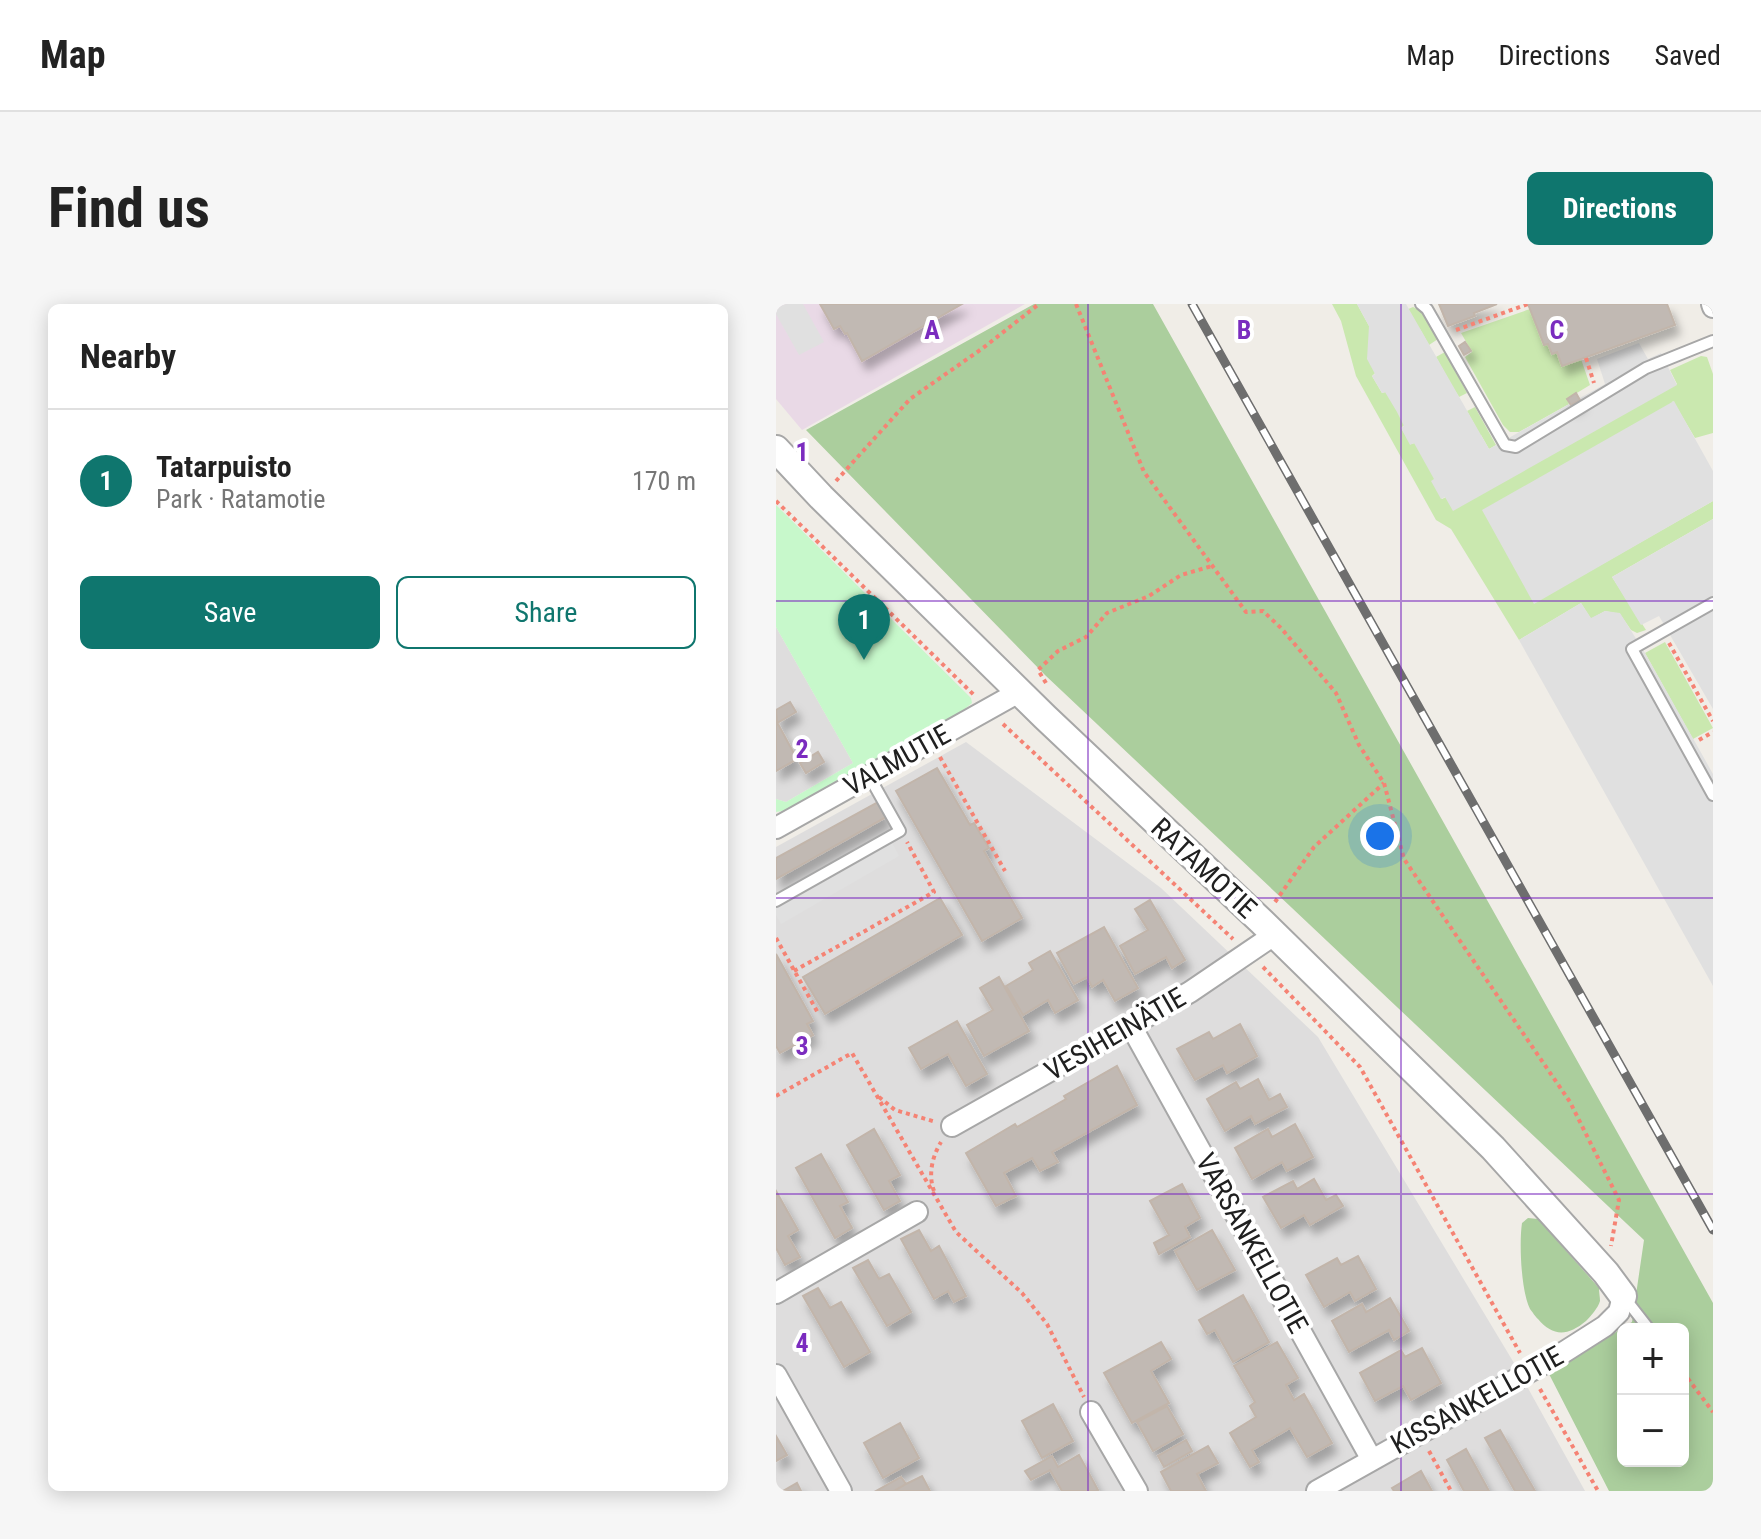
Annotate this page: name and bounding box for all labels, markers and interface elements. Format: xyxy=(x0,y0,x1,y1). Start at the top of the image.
text: Map xyxy=(40,33,106,77)
text: Map xyxy=(1406,39,1455,72)
text: Directions xyxy=(1499,39,1610,72)
text: Saved xyxy=(1654,39,1721,72)
button: Directions xyxy=(1527,172,1713,245)
text: Find us xyxy=(48,175,210,241)
text: A xyxy=(924,315,940,345)
text: B xyxy=(1237,315,1251,345)
text: C xyxy=(1550,315,1565,345)
text: Nearby xyxy=(80,336,176,376)
text: 1 xyxy=(795,437,809,467)
text: Tatarpuisto xyxy=(156,449,292,484)
text: 1 xyxy=(99,466,113,496)
text: 170 m xyxy=(632,466,696,496)
text: Park · Ratamotie xyxy=(156,484,326,514)
button: Save xyxy=(80,576,380,649)
button: Share xyxy=(396,576,696,649)
pin: 1 xyxy=(838,594,890,660)
street label: VALMUTIE xyxy=(838,717,956,803)
text: 2 xyxy=(795,734,809,764)
street label: RATAMOTIE xyxy=(1144,811,1264,925)
your location xyxy=(1360,816,1400,856)
street label: VESIHEINÄTIE xyxy=(1039,980,1191,1088)
text: 3 xyxy=(795,1031,809,1061)
street label: VARSANKELLOTIE xyxy=(1189,1147,1315,1339)
map controls xyxy=(1617,1323,1689,1467)
button: + xyxy=(1617,1323,1689,1395)
text: 4 xyxy=(795,1328,809,1358)
street label: KISSANKELLOTIE xyxy=(1385,1339,1569,1461)
button: − xyxy=(1617,1395,1689,1467)

